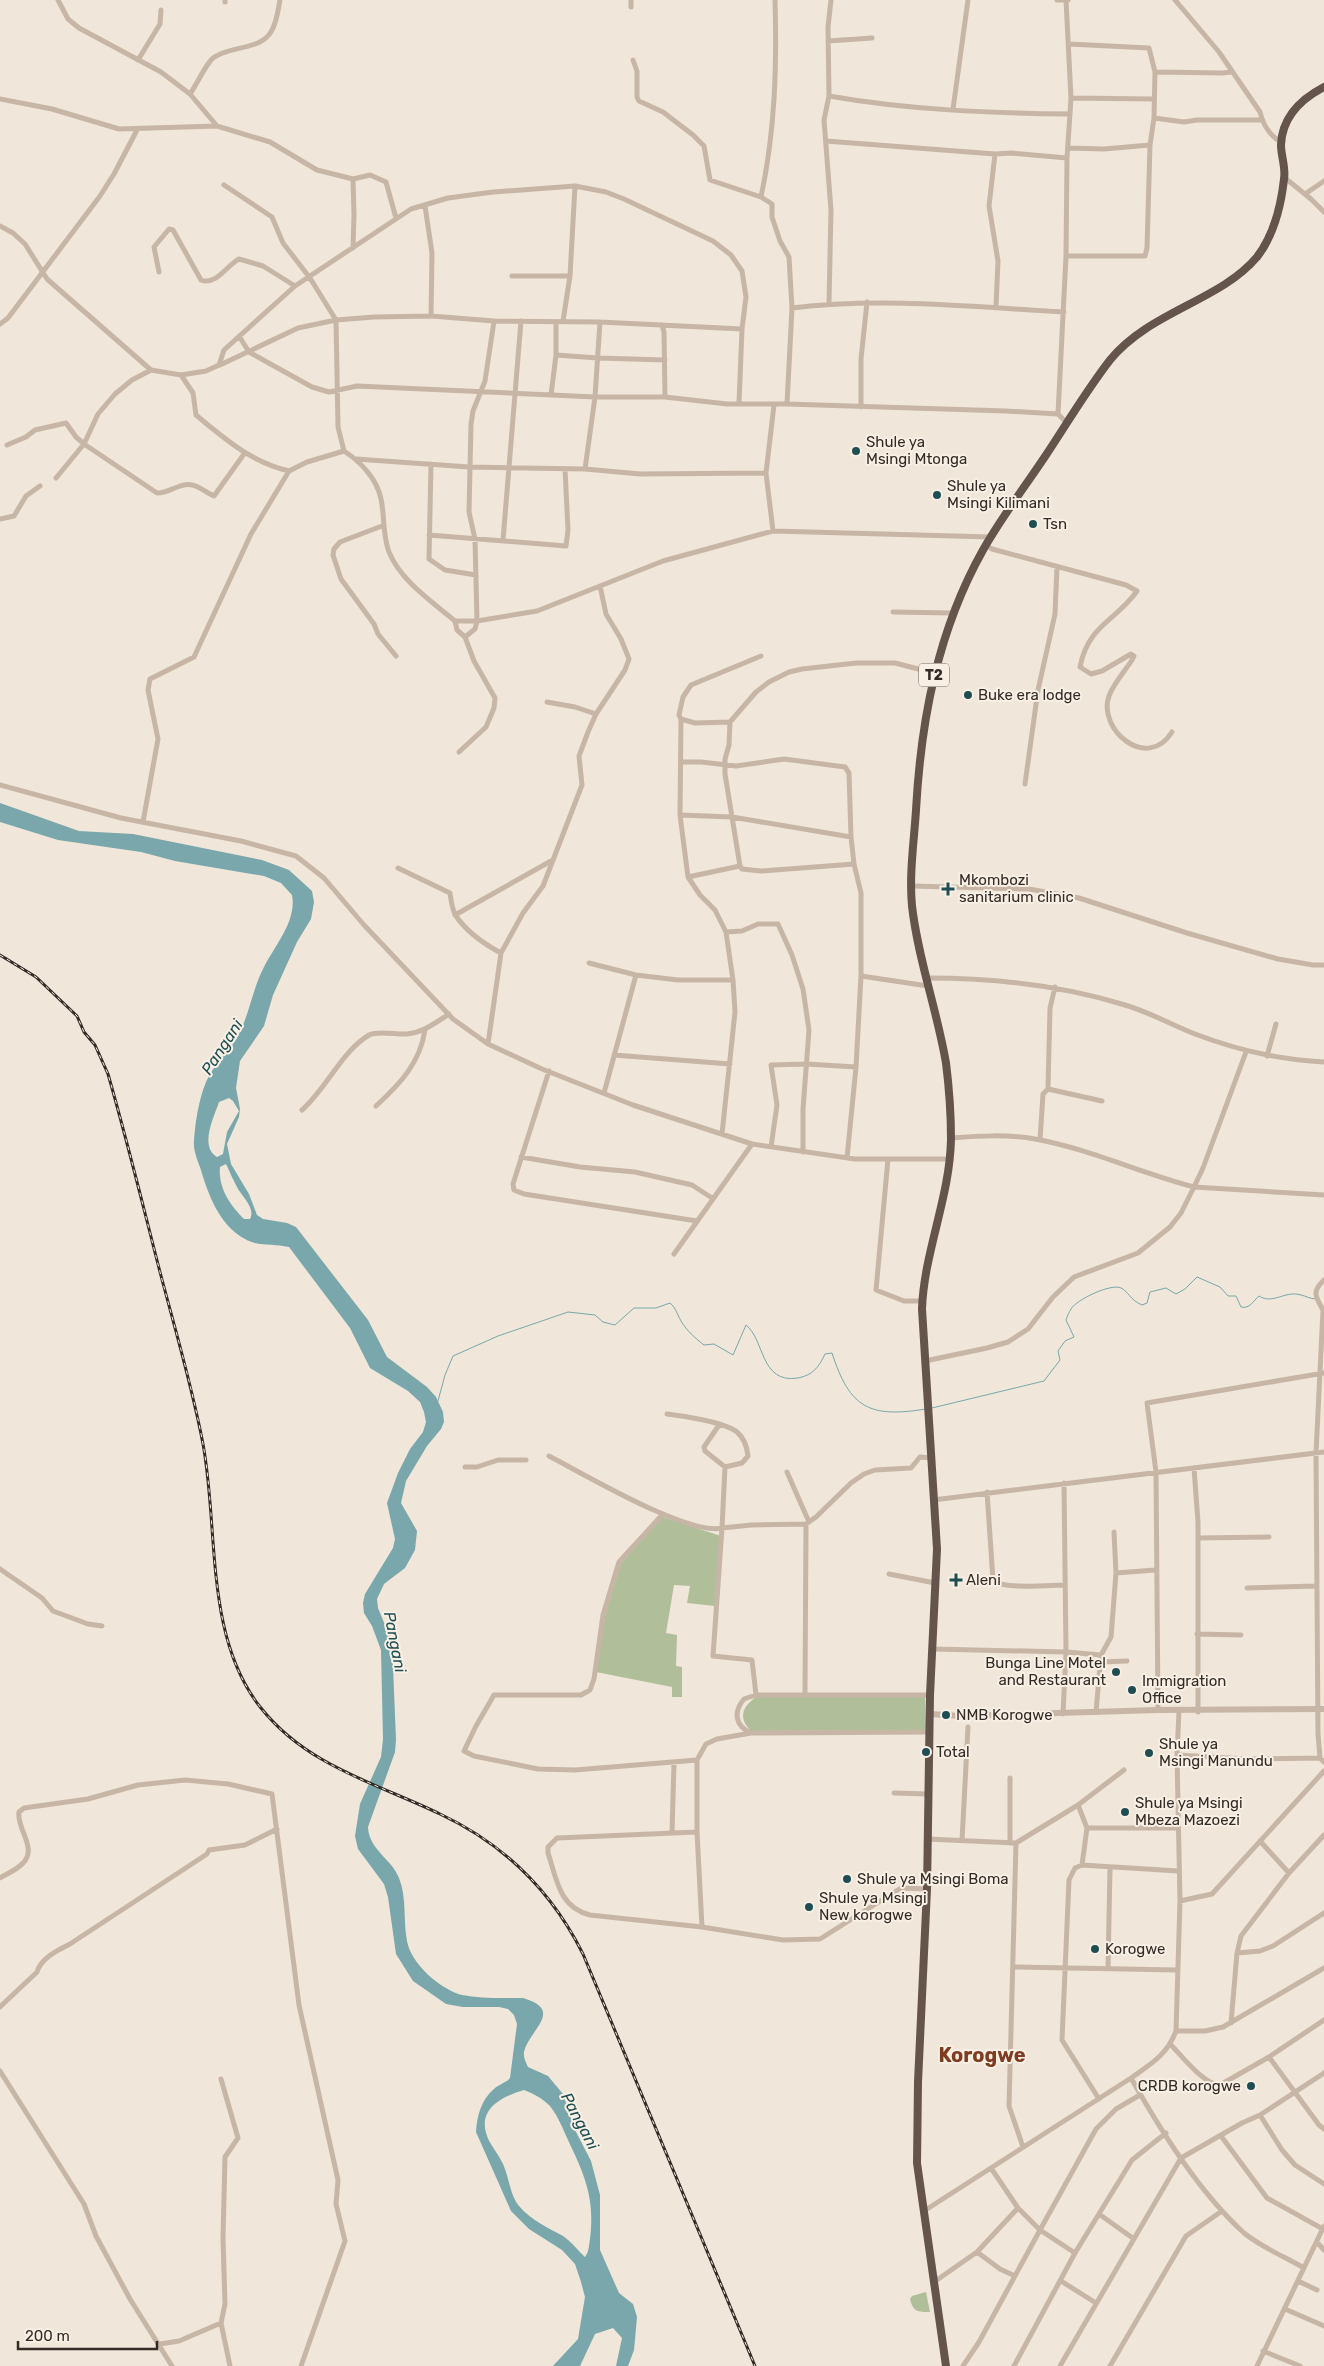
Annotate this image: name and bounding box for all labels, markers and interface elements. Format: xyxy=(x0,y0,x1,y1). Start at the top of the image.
place label: Shule ya Msingi Mtonga xyxy=(866,433,967,468)
marker: Shule ya Msingi Mtonga xyxy=(850,445,862,457)
place label: Shule ya Msingi Kilimani xyxy=(947,477,1050,512)
marker: Shule ya Msingi Kilimani xyxy=(931,489,943,501)
place label: Tsn xyxy=(1043,515,1067,533)
marker: Tsn xyxy=(1027,518,1039,530)
road number: T2 xyxy=(919,664,949,686)
place label: Buke era lodge xyxy=(978,686,1081,704)
marker: Buke era lodge xyxy=(962,689,974,701)
place label: Mkombozi sanitarium clinic xyxy=(959,871,1074,906)
marker: Mkombozi sanitarium clinic xyxy=(941,882,955,896)
water label: Pangani xyxy=(197,1015,247,1078)
place label: Aleni xyxy=(966,1571,1001,1589)
marker: Aleni xyxy=(950,1574,962,1586)
water label: Pangani xyxy=(380,1610,410,1675)
place label: Bunga Line Motel and Restaurant xyxy=(985,1654,1106,1689)
marker: Bunga Line Motel and Restaurant xyxy=(1110,1666,1122,1678)
place label: Immigration Office xyxy=(1142,1672,1226,1707)
marker: Immigration Office xyxy=(1126,1684,1138,1696)
place label: NMB Korogwe xyxy=(956,1706,1053,1724)
marker: NMB Korogwe xyxy=(940,1709,952,1721)
place label: Shule ya Msingi Manundu xyxy=(1159,1735,1273,1770)
place label: Total xyxy=(936,1743,970,1761)
marker: Total xyxy=(920,1746,932,1758)
marker: Shule ya Msingi Manundu xyxy=(1143,1747,1155,1759)
place label: Shule ya Msingi Mbeza Mazoezi xyxy=(1135,1794,1243,1829)
marker: Shule ya Msingi Mbeza Mazoezi xyxy=(1119,1806,1131,1818)
place label: Shule ya Msingi Boma xyxy=(857,1870,1009,1888)
marker: Shule ya Msingi Boma xyxy=(841,1873,853,1885)
place label: Shule ya Msingi New korogwe xyxy=(819,1889,927,1924)
marker: Shule ya Msingi New korogwe xyxy=(803,1901,815,1913)
place label: Korogwe xyxy=(1105,1940,1166,1958)
marker: Korogwe xyxy=(1089,1943,1101,1955)
district label: Korogwe xyxy=(938,2043,1026,2067)
place label: CRDB korogwe xyxy=(1138,2077,1241,2095)
marker: CRDB korogwe xyxy=(1245,2080,1257,2092)
water label: Pangani xyxy=(557,2089,603,2154)
scale bar xyxy=(18,2318,156,2350)
text: 200 m xyxy=(25,2327,70,2345)

